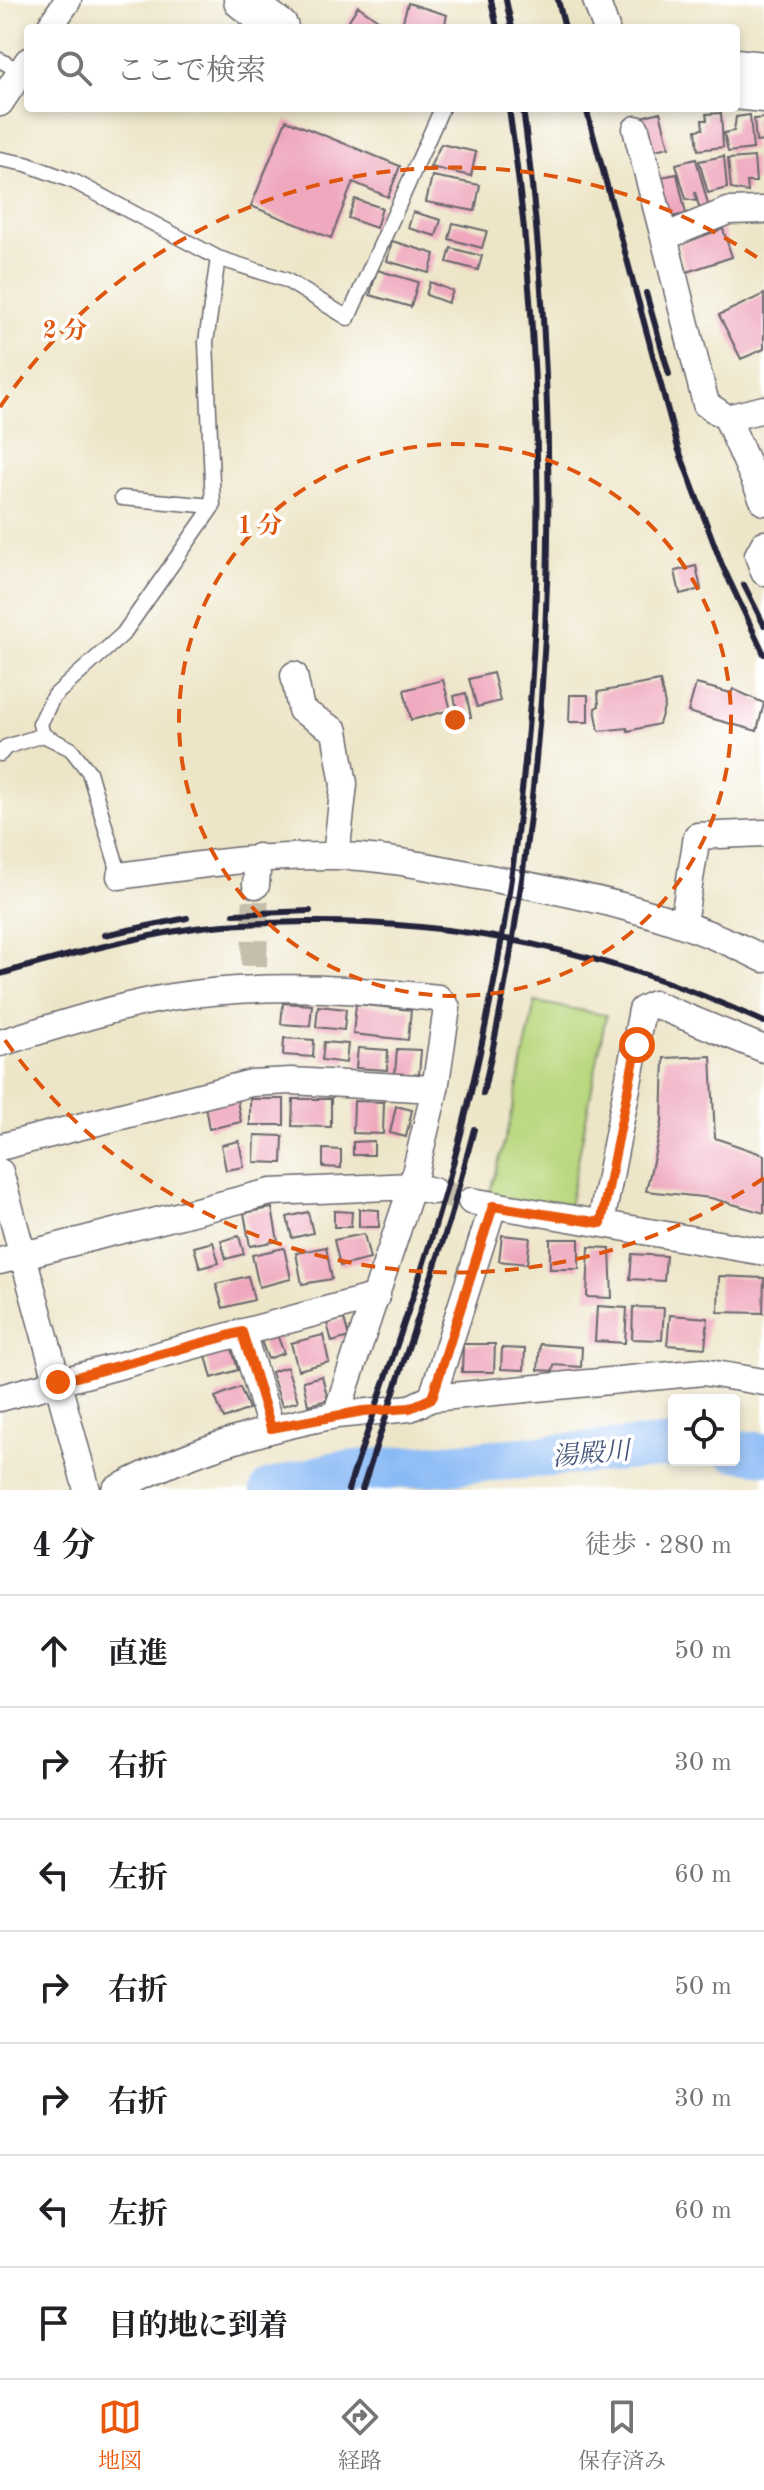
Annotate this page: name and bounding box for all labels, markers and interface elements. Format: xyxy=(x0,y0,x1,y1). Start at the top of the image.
search box xyxy=(24,24,740,112)
icon: search xyxy=(52,46,96,90)
text: ここで検索 xyxy=(116,57,266,87)
text: 2 分 xyxy=(43,317,87,344)
text: 1 分 xyxy=(238,512,282,539)
centre of rings xyxy=(441,706,469,734)
route start xyxy=(619,1027,655,1063)
route end xyxy=(40,1364,76,1400)
map controls xyxy=(668,1394,740,1466)
button: locate xyxy=(668,1394,740,1466)
water label: 湯殿川 xyxy=(551,1436,634,1471)
text: 4 分 xyxy=(32,1530,95,1564)
text: 徒歩 · 280 m xyxy=(585,1533,732,1559)
icon: ahead xyxy=(32,1629,76,1673)
text: 50 m xyxy=(674,1638,732,1664)
text: 直進 xyxy=(108,1640,168,1670)
icon: right xyxy=(32,1741,76,1785)
text: 30 m xyxy=(674,1750,732,1776)
text: 右折 xyxy=(108,1752,168,1782)
icon: left xyxy=(32,1853,76,1897)
text: 60 m xyxy=(674,1862,732,1888)
text: 左折 xyxy=(108,1864,168,1894)
icon: right xyxy=(32,1965,76,2009)
text: 50 m xyxy=(674,1974,732,2000)
text: 右折 xyxy=(108,1976,168,2006)
icon: right xyxy=(32,2077,76,2121)
text: 30 m xyxy=(674,2086,732,2112)
text: 右折 xyxy=(108,2088,168,2118)
icon: left xyxy=(32,2189,76,2233)
text: 60 m xyxy=(674,2198,732,2224)
text: 左折 xyxy=(108,2200,168,2230)
icon: arrive xyxy=(32,2301,76,2345)
text: 目的地に到着 xyxy=(108,2312,288,2342)
tab: 地図 xyxy=(98,2395,142,2476)
tab: 経路 xyxy=(338,2395,382,2476)
tab: 保存済み xyxy=(578,2395,666,2476)

